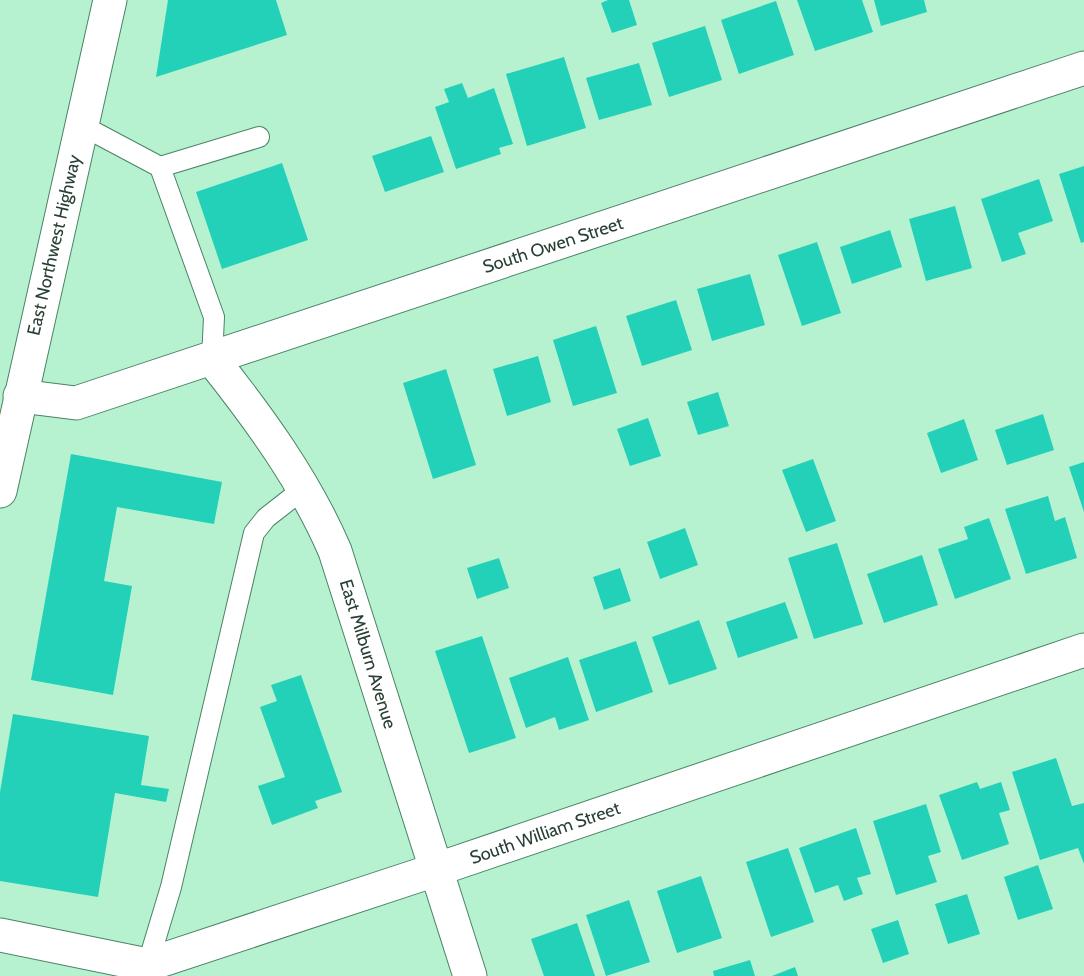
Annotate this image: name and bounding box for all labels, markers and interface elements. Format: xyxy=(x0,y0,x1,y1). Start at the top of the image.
street label: East Northwest Highway xyxy=(22,152,86,338)
street label: South Owen Street xyxy=(480,212,626,278)
street label: East Milburn Avenue xyxy=(335,577,401,731)
street label: South William Street xyxy=(467,797,623,869)

